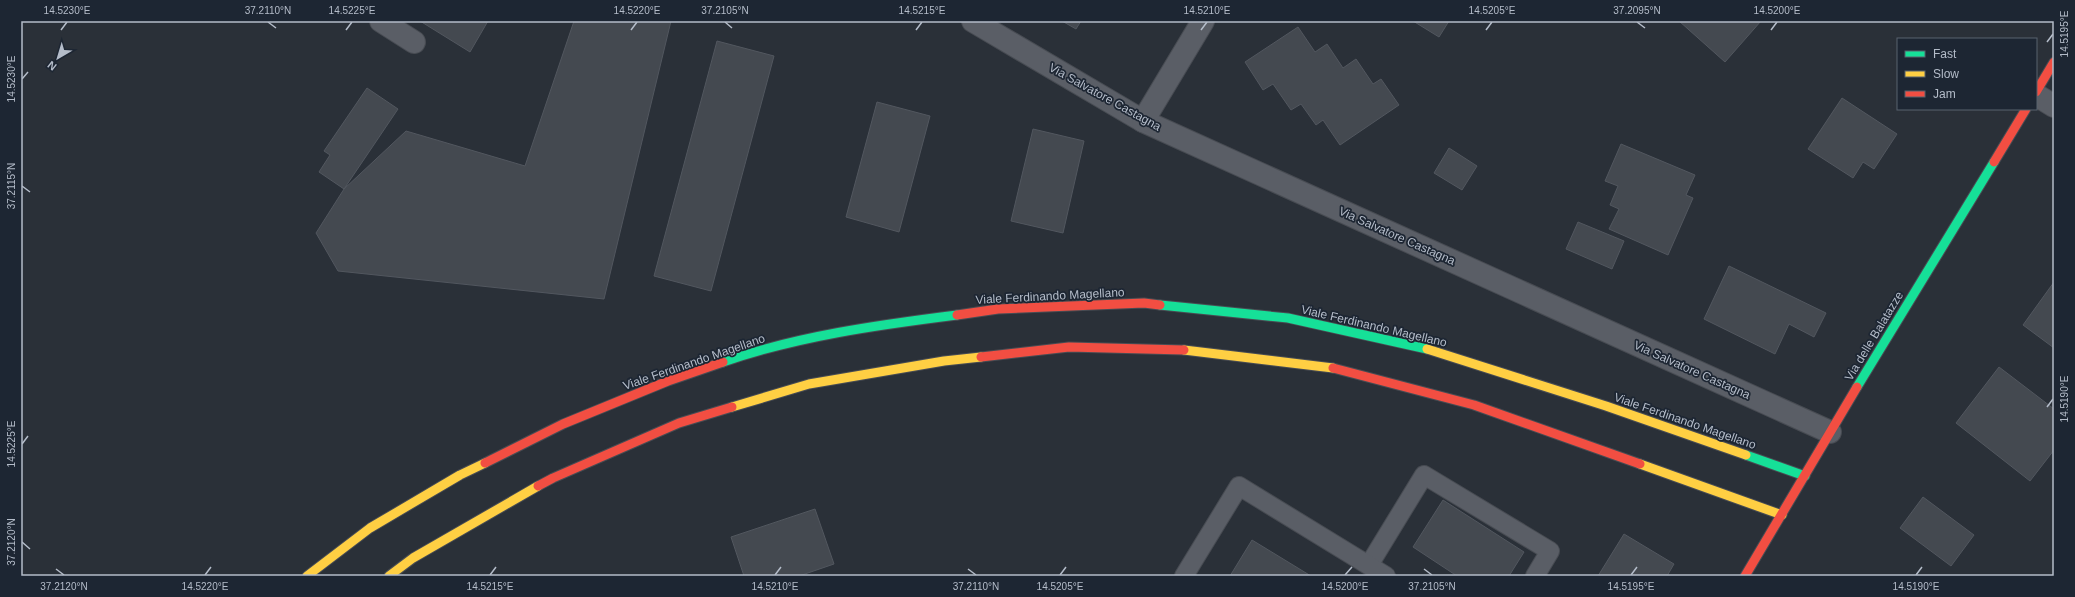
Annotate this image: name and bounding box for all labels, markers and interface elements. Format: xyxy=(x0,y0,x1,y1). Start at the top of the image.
text: 14.5230°E xyxy=(44,5,91,16)
text: 37.2110°N xyxy=(245,5,291,16)
text: 14.5225°E xyxy=(329,5,376,16)
text: 14.5220°E xyxy=(614,5,661,16)
text: 37.2105°N xyxy=(701,5,749,16)
text: 14.5215°E xyxy=(899,5,946,16)
text: 14.5210°E xyxy=(1184,5,1231,16)
text: 14.5205°E xyxy=(1469,5,1516,16)
text: 37.2095°N xyxy=(1613,5,1661,16)
text: 14.5200°E xyxy=(1754,5,1801,16)
text: 14.5195°E xyxy=(2059,10,2070,57)
north arrow xyxy=(38,38,78,78)
legend xyxy=(1897,38,2037,110)
text: Fast xyxy=(1933,47,1957,61)
text: 14.5230°E xyxy=(6,55,17,102)
text: N xyxy=(45,59,59,73)
street label: Via Salvatore Castagna xyxy=(1047,60,1164,134)
text: Slow xyxy=(1933,67,1959,81)
text: Jam xyxy=(1933,87,1956,101)
text: 37.2115°N xyxy=(6,163,17,209)
street label: Via Salvatore Castagna xyxy=(1337,204,1458,268)
street label: Viale Ferdinando Magellano xyxy=(975,285,1125,307)
street label: Via delle Balatazze xyxy=(1842,288,1906,383)
street label: Viale Ferdinando Magellano xyxy=(1300,302,1449,350)
street label: Viale Ferdinando Magellano xyxy=(621,331,767,393)
street label: Via Salvatore Castagna xyxy=(1632,338,1753,402)
text: 14.5190°E xyxy=(2059,375,2070,422)
street label: Viale Ferdinando Magellano xyxy=(1612,390,1758,452)
text: 14.5225°E xyxy=(6,420,17,467)
text: 37.2120°N xyxy=(6,518,17,566)
text: 37.2120°N xyxy=(40,581,88,592)
text: 14.5220°E xyxy=(182,581,229,592)
text: 14.5215°E xyxy=(467,581,514,592)
text: 14.5210°E xyxy=(752,581,799,592)
text: 37.2110°N xyxy=(953,581,999,592)
text: 14.5205°E xyxy=(1037,581,1084,592)
text: 14.5200°E xyxy=(1322,581,1369,592)
text: 37.2105°N xyxy=(1408,581,1456,592)
text: 14.5195°E xyxy=(1608,581,1655,592)
text: 14.5190°E xyxy=(1893,581,1940,592)

